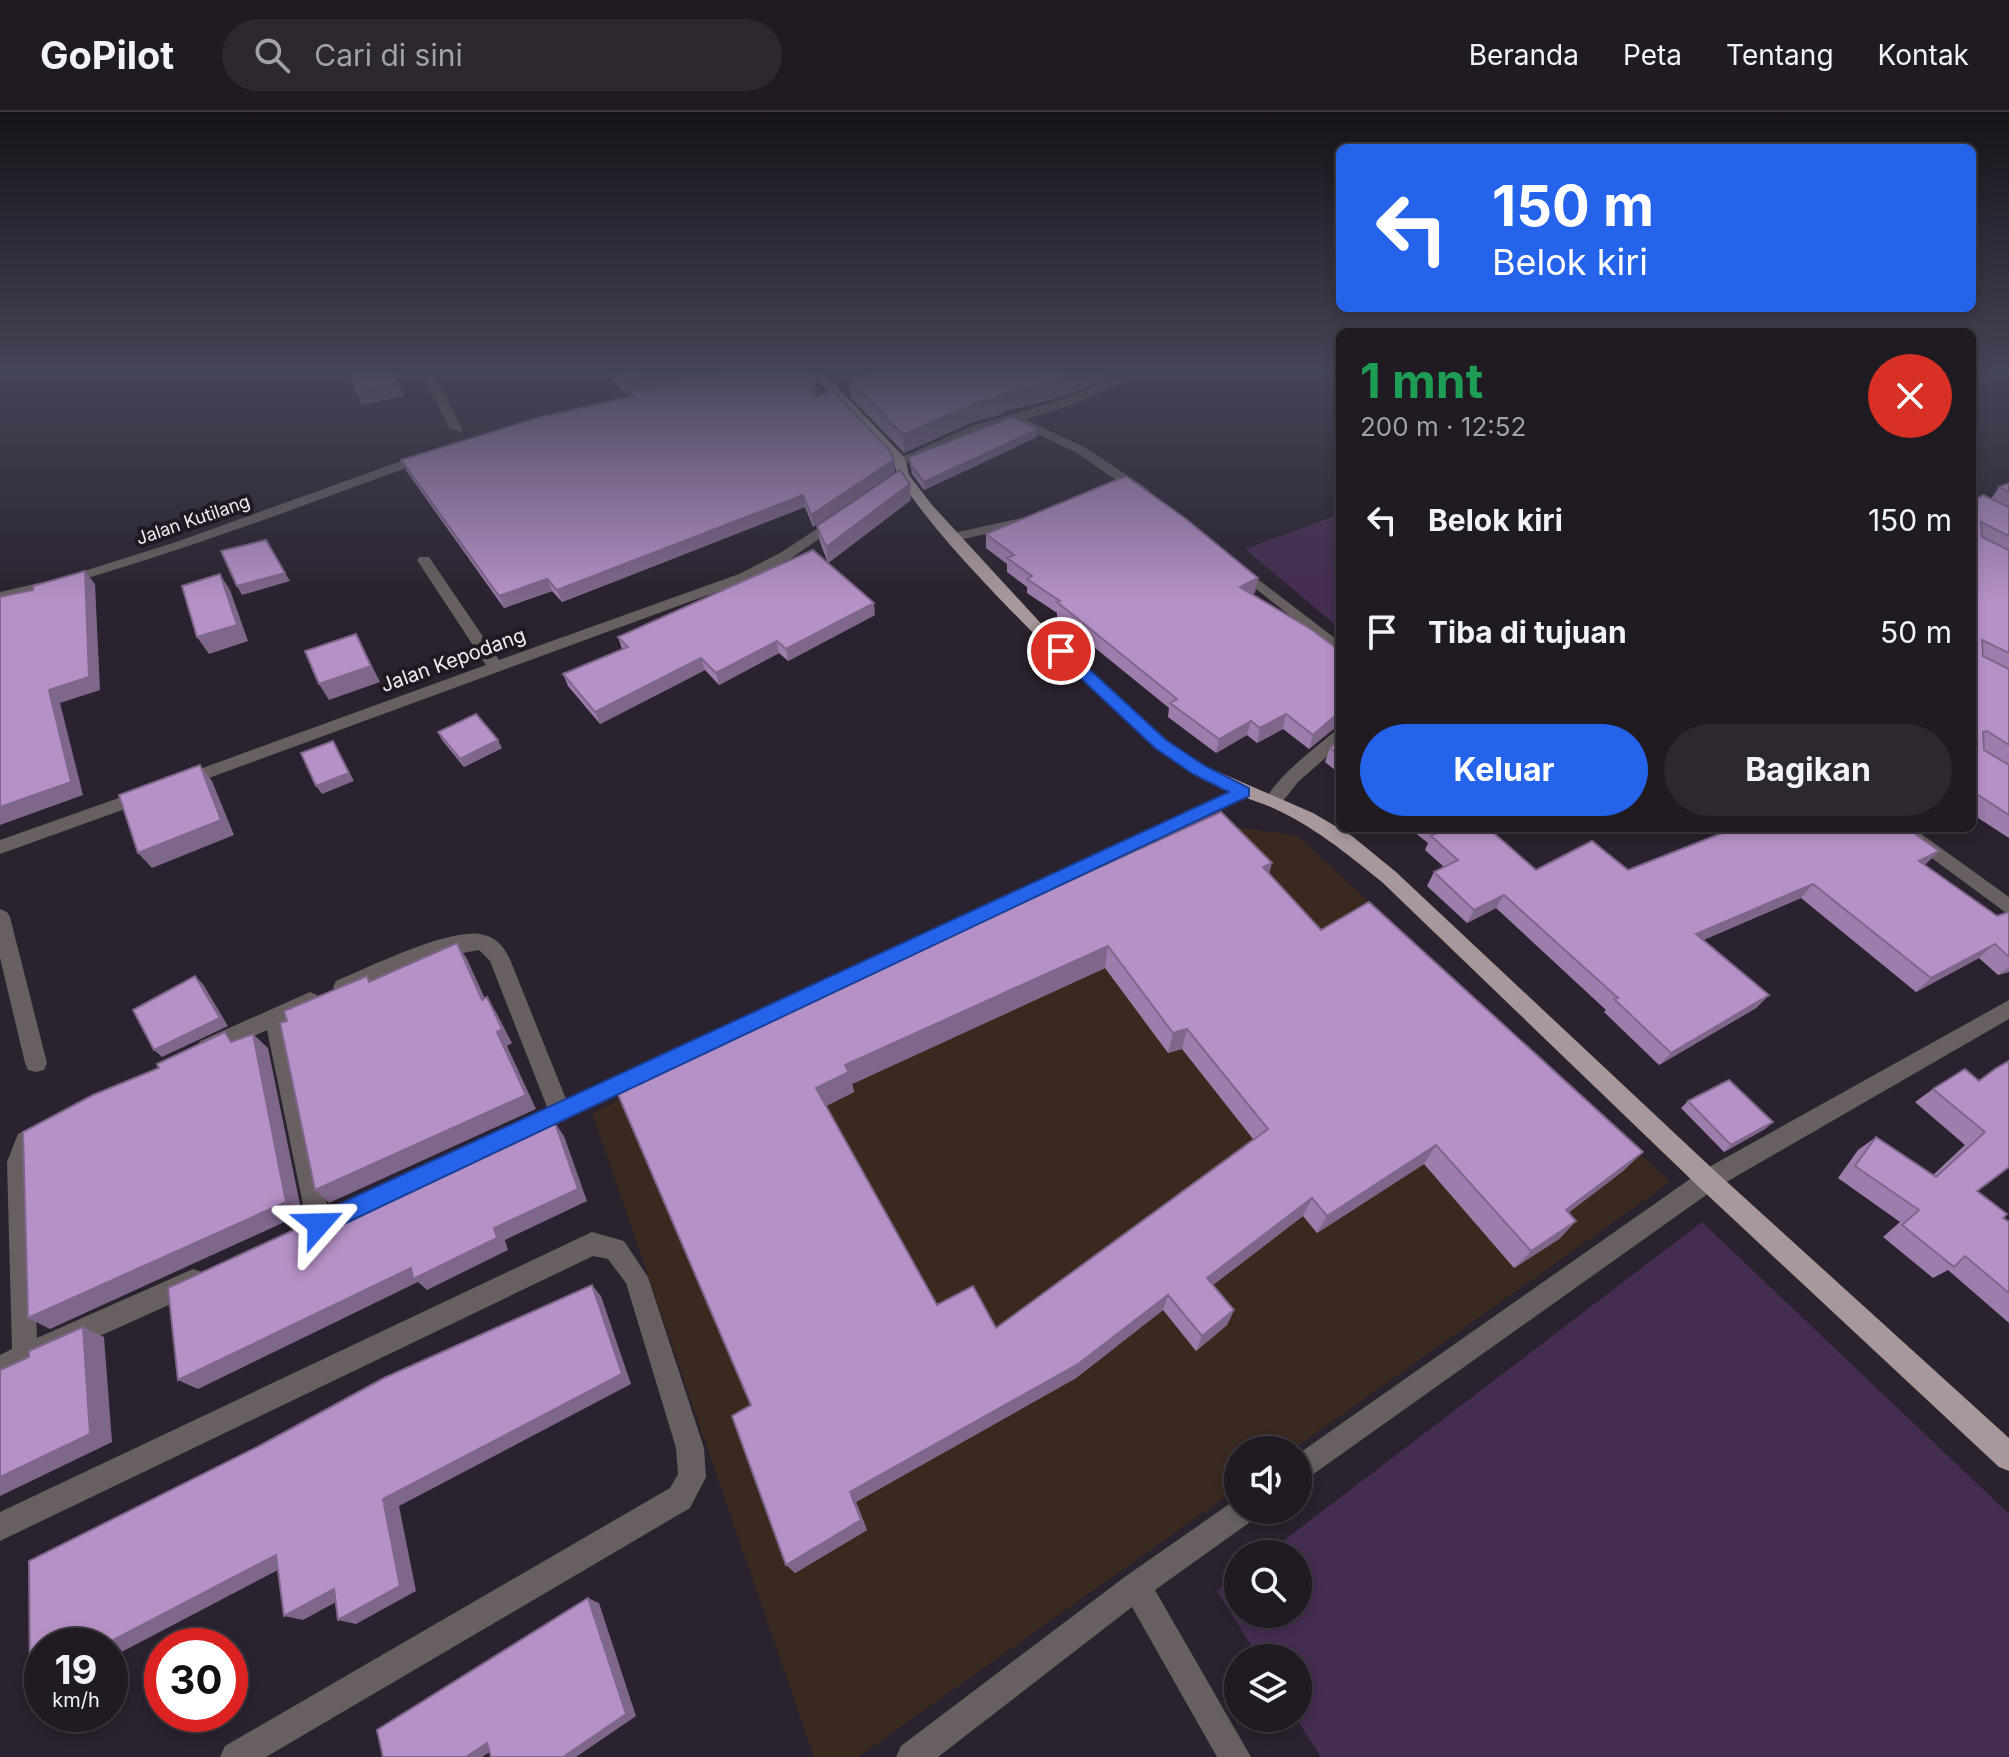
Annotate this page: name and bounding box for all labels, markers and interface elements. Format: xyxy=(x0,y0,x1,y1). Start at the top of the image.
search box xyxy=(222,19,782,91)
text: GoPilot xyxy=(40,32,174,78)
icon: search xyxy=(250,33,294,77)
text: Cari di sini xyxy=(314,37,463,73)
text: Beranda xyxy=(1469,38,1579,72)
text: Peta xyxy=(1623,38,1682,72)
text: Tentang xyxy=(1726,38,1834,72)
text: Kontak xyxy=(1878,38,1969,72)
text: 150 m xyxy=(1492,172,1654,240)
icon: left xyxy=(1360,176,1464,280)
text: Belok kiri xyxy=(1492,240,1648,284)
text: 1 mnt xyxy=(1360,351,1483,410)
button: close xyxy=(1868,354,1952,438)
text: 200 m · 12:52 xyxy=(1360,411,1526,442)
street label: Jalan Kutilang xyxy=(133,490,253,549)
icon: left xyxy=(1360,498,1404,542)
text: Belok kiri xyxy=(1428,502,1563,538)
text: 150 m xyxy=(1868,502,1952,538)
icon: arrive xyxy=(1360,610,1404,654)
text: Tiba di tujuan xyxy=(1428,614,1627,650)
text: 50 m xyxy=(1880,614,1952,650)
pin xyxy=(1027,617,1095,685)
street label: Jalan Kepodang xyxy=(377,623,529,697)
icon: arrive xyxy=(1039,629,1083,673)
button: Keluar xyxy=(1360,724,1648,816)
button: Bagikan xyxy=(1664,724,1952,816)
position arrow xyxy=(277,1182,361,1266)
map controls xyxy=(1224,1436,1312,1732)
button: sound xyxy=(1224,1436,1312,1524)
button: search xyxy=(1224,1540,1312,1628)
speed limit sign: 30 xyxy=(144,1628,248,1732)
button: layers xyxy=(1224,1644,1312,1732)
text: 19 xyxy=(54,1645,98,1694)
text: km/h xyxy=(52,1688,100,1712)

